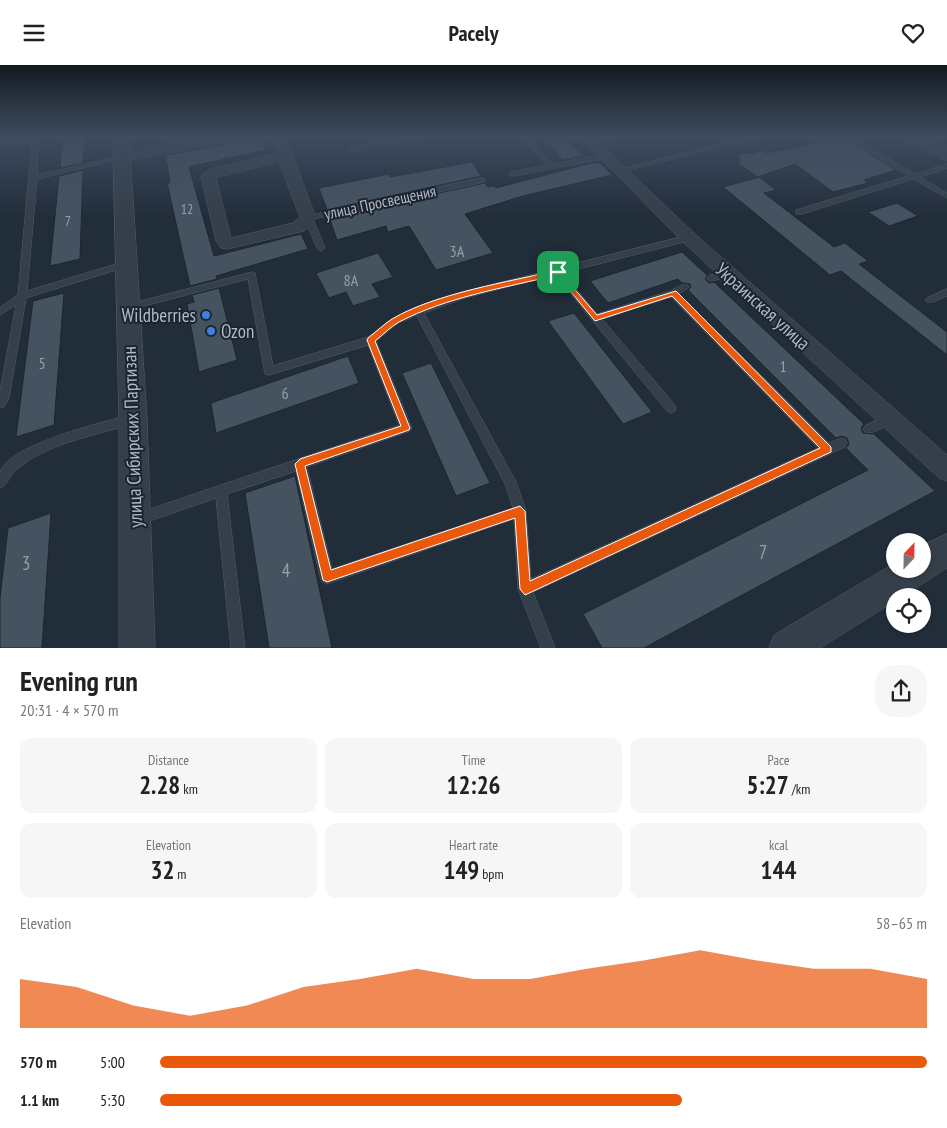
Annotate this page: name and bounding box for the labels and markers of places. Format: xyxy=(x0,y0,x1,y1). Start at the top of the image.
pin xyxy=(537,251,579,293)
place label: Wildberries xyxy=(122,303,196,327)
marker: Wildberries xyxy=(200,309,212,321)
place label: Ozon xyxy=(221,319,254,343)
marker: Ozon xyxy=(205,325,217,337)

